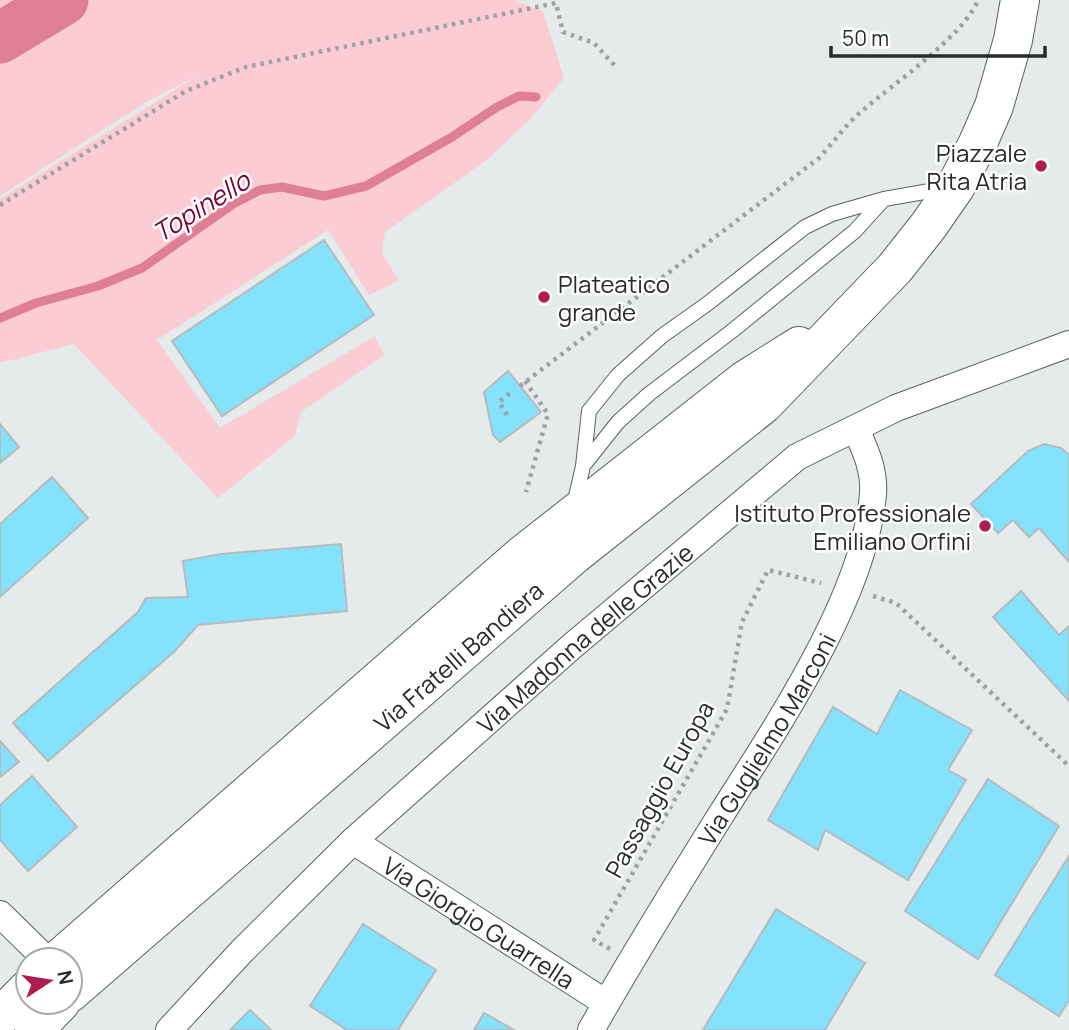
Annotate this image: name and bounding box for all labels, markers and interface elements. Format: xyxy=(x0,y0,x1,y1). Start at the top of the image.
scale bar xyxy=(831,14,1044,58)
text: 50 m xyxy=(842,24,889,52)
place label: Piazzale Rita Atria xyxy=(927,136,1027,197)
marker: Piazzale Rita Atria xyxy=(1033,158,1049,174)
water label: Topinello xyxy=(146,161,258,250)
place label: Plateatico grande xyxy=(558,267,670,328)
marker: Plateatico grande xyxy=(536,289,552,305)
place label: Istituto Professionale Emiliano Orfini xyxy=(734,496,971,557)
marker: Istituto Professionale Emiliano Orfini xyxy=(977,518,993,534)
street label: Via Madonna delle Grazie xyxy=(469,535,700,740)
street label: Via Fratelli Bandiera xyxy=(366,573,550,738)
street label: Via Guglielmo Marconi xyxy=(690,627,843,851)
street label: Passaggio Europa xyxy=(597,695,721,883)
street label: Via Giorgio Guarrella xyxy=(377,848,582,996)
north arrow xyxy=(14,946,84,1016)
text: N xyxy=(51,968,80,987)

